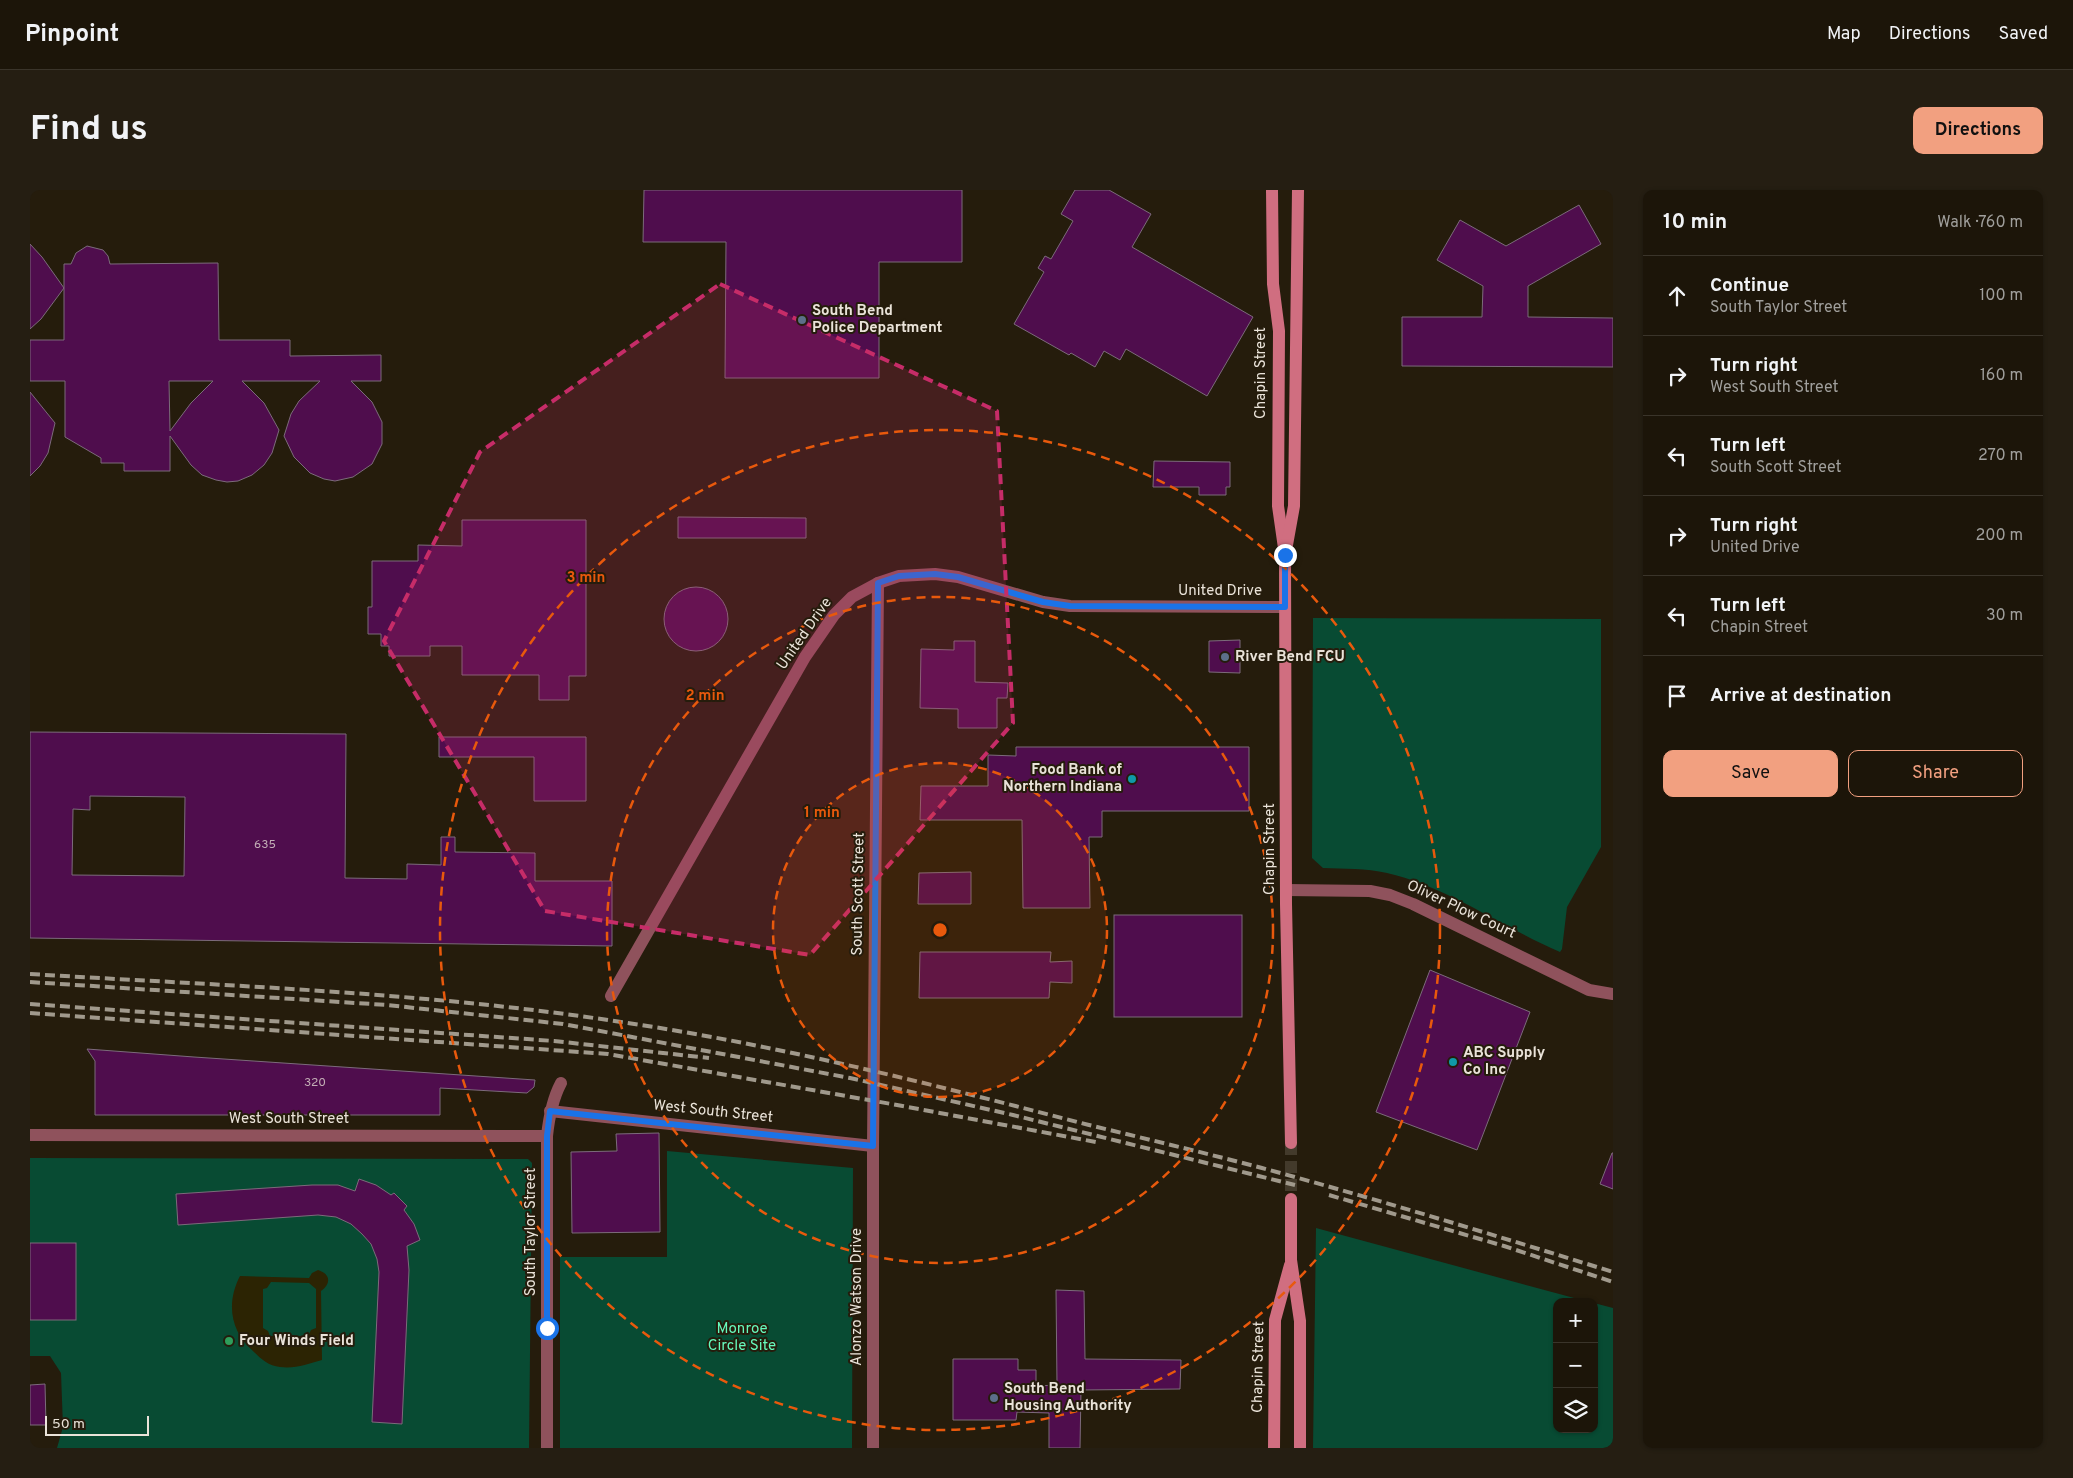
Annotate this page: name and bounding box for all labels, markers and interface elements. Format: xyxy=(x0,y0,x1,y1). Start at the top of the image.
text: Pinpoint xyxy=(25,20,119,50)
text: Map xyxy=(1827,23,1861,46)
text: Directions xyxy=(1889,23,1971,46)
text: Saved xyxy=(1999,23,2048,46)
button: Directions xyxy=(1913,107,2043,154)
text: Find us xyxy=(30,108,148,152)
text: 10 min xyxy=(1663,209,1727,236)
text: Walk · 760 m xyxy=(1937,213,2023,233)
text: Continue xyxy=(1710,274,1789,298)
icon: ahead xyxy=(1663,282,1691,310)
text: 100 m xyxy=(1979,286,2023,306)
text: South Taylor Street xyxy=(1710,298,1847,318)
place label: South Bend Police Department xyxy=(812,302,943,338)
marker: South Bend Police Department xyxy=(796,314,808,326)
street label: Chapin Street xyxy=(1252,327,1271,419)
text: Turn right xyxy=(1710,354,1798,378)
icon: right xyxy=(1663,362,1691,390)
text: 160 m xyxy=(1980,366,2023,386)
text: West South Street xyxy=(1710,378,1839,398)
text: Turn left xyxy=(1710,434,1786,458)
icon: left xyxy=(1663,442,1691,470)
text: 270 m xyxy=(1978,446,2023,466)
text: South Scott Street xyxy=(1710,458,1842,478)
text: Turn right xyxy=(1710,514,1798,538)
icon: right xyxy=(1663,522,1691,550)
text: 200 m xyxy=(1975,526,2023,546)
text: United Drive xyxy=(1710,538,1800,558)
route end xyxy=(1274,544,1297,567)
text: 3 min xyxy=(566,569,606,588)
street label: United Drive xyxy=(1178,582,1262,601)
street label: United Drive xyxy=(773,594,837,674)
text: Turn left xyxy=(1710,594,1786,618)
icon: left xyxy=(1663,602,1691,630)
text: 30 m xyxy=(1986,606,2023,626)
text: Chapin Street xyxy=(1710,618,1808,638)
place label: River Bend FCU xyxy=(1235,648,1345,667)
marker: River Bend FCU xyxy=(1219,651,1231,663)
icon: arrive xyxy=(1663,682,1691,710)
text: Arrive at destination xyxy=(1710,684,1891,708)
text: 2 min xyxy=(685,687,725,706)
button: Save xyxy=(1663,750,1838,797)
button: Share xyxy=(1848,750,2023,797)
place label: Food Bank of Northern Indiana xyxy=(1003,761,1123,797)
marker: Food Bank of Northern Indiana xyxy=(1126,773,1138,785)
street label: Chapin Street xyxy=(1261,803,1280,895)
text: 1 min xyxy=(804,804,840,823)
street label: South Scott Street xyxy=(848,832,870,956)
house number: 635 xyxy=(254,837,276,853)
street label: Oliver Plow Court xyxy=(1403,876,1519,944)
centre of rings xyxy=(931,921,949,939)
place label: ABC Supply Co Inc xyxy=(1463,1044,1546,1080)
marker: ABC Supply Co Inc xyxy=(1447,1056,1459,1068)
house number: 320 xyxy=(304,1075,326,1091)
street label: West South Street xyxy=(652,1096,774,1128)
street label: West South Street xyxy=(229,1110,349,1129)
street label: South Taylor Street xyxy=(522,1168,541,1296)
street label: Alonzo Watson Drive xyxy=(848,1228,867,1366)
map controls xyxy=(1553,1298,1598,1433)
button: + xyxy=(1553,1298,1598,1343)
route start xyxy=(536,1317,559,1340)
park label: Monroe Circle Site xyxy=(708,1320,776,1356)
street label: Chapin Street xyxy=(1249,1321,1269,1413)
place label: Four Winds Field xyxy=(239,1332,354,1351)
marker: Four Winds Field xyxy=(223,1335,235,1347)
button: − xyxy=(1553,1343,1598,1388)
place label: South Bend Housing Authority xyxy=(1004,1380,1132,1416)
button: layers xyxy=(1553,1388,1598,1433)
marker: South Bend Housing Authority xyxy=(988,1392,1000,1404)
scale bar xyxy=(45,1413,149,1436)
text: 50 m xyxy=(52,1416,85,1433)

